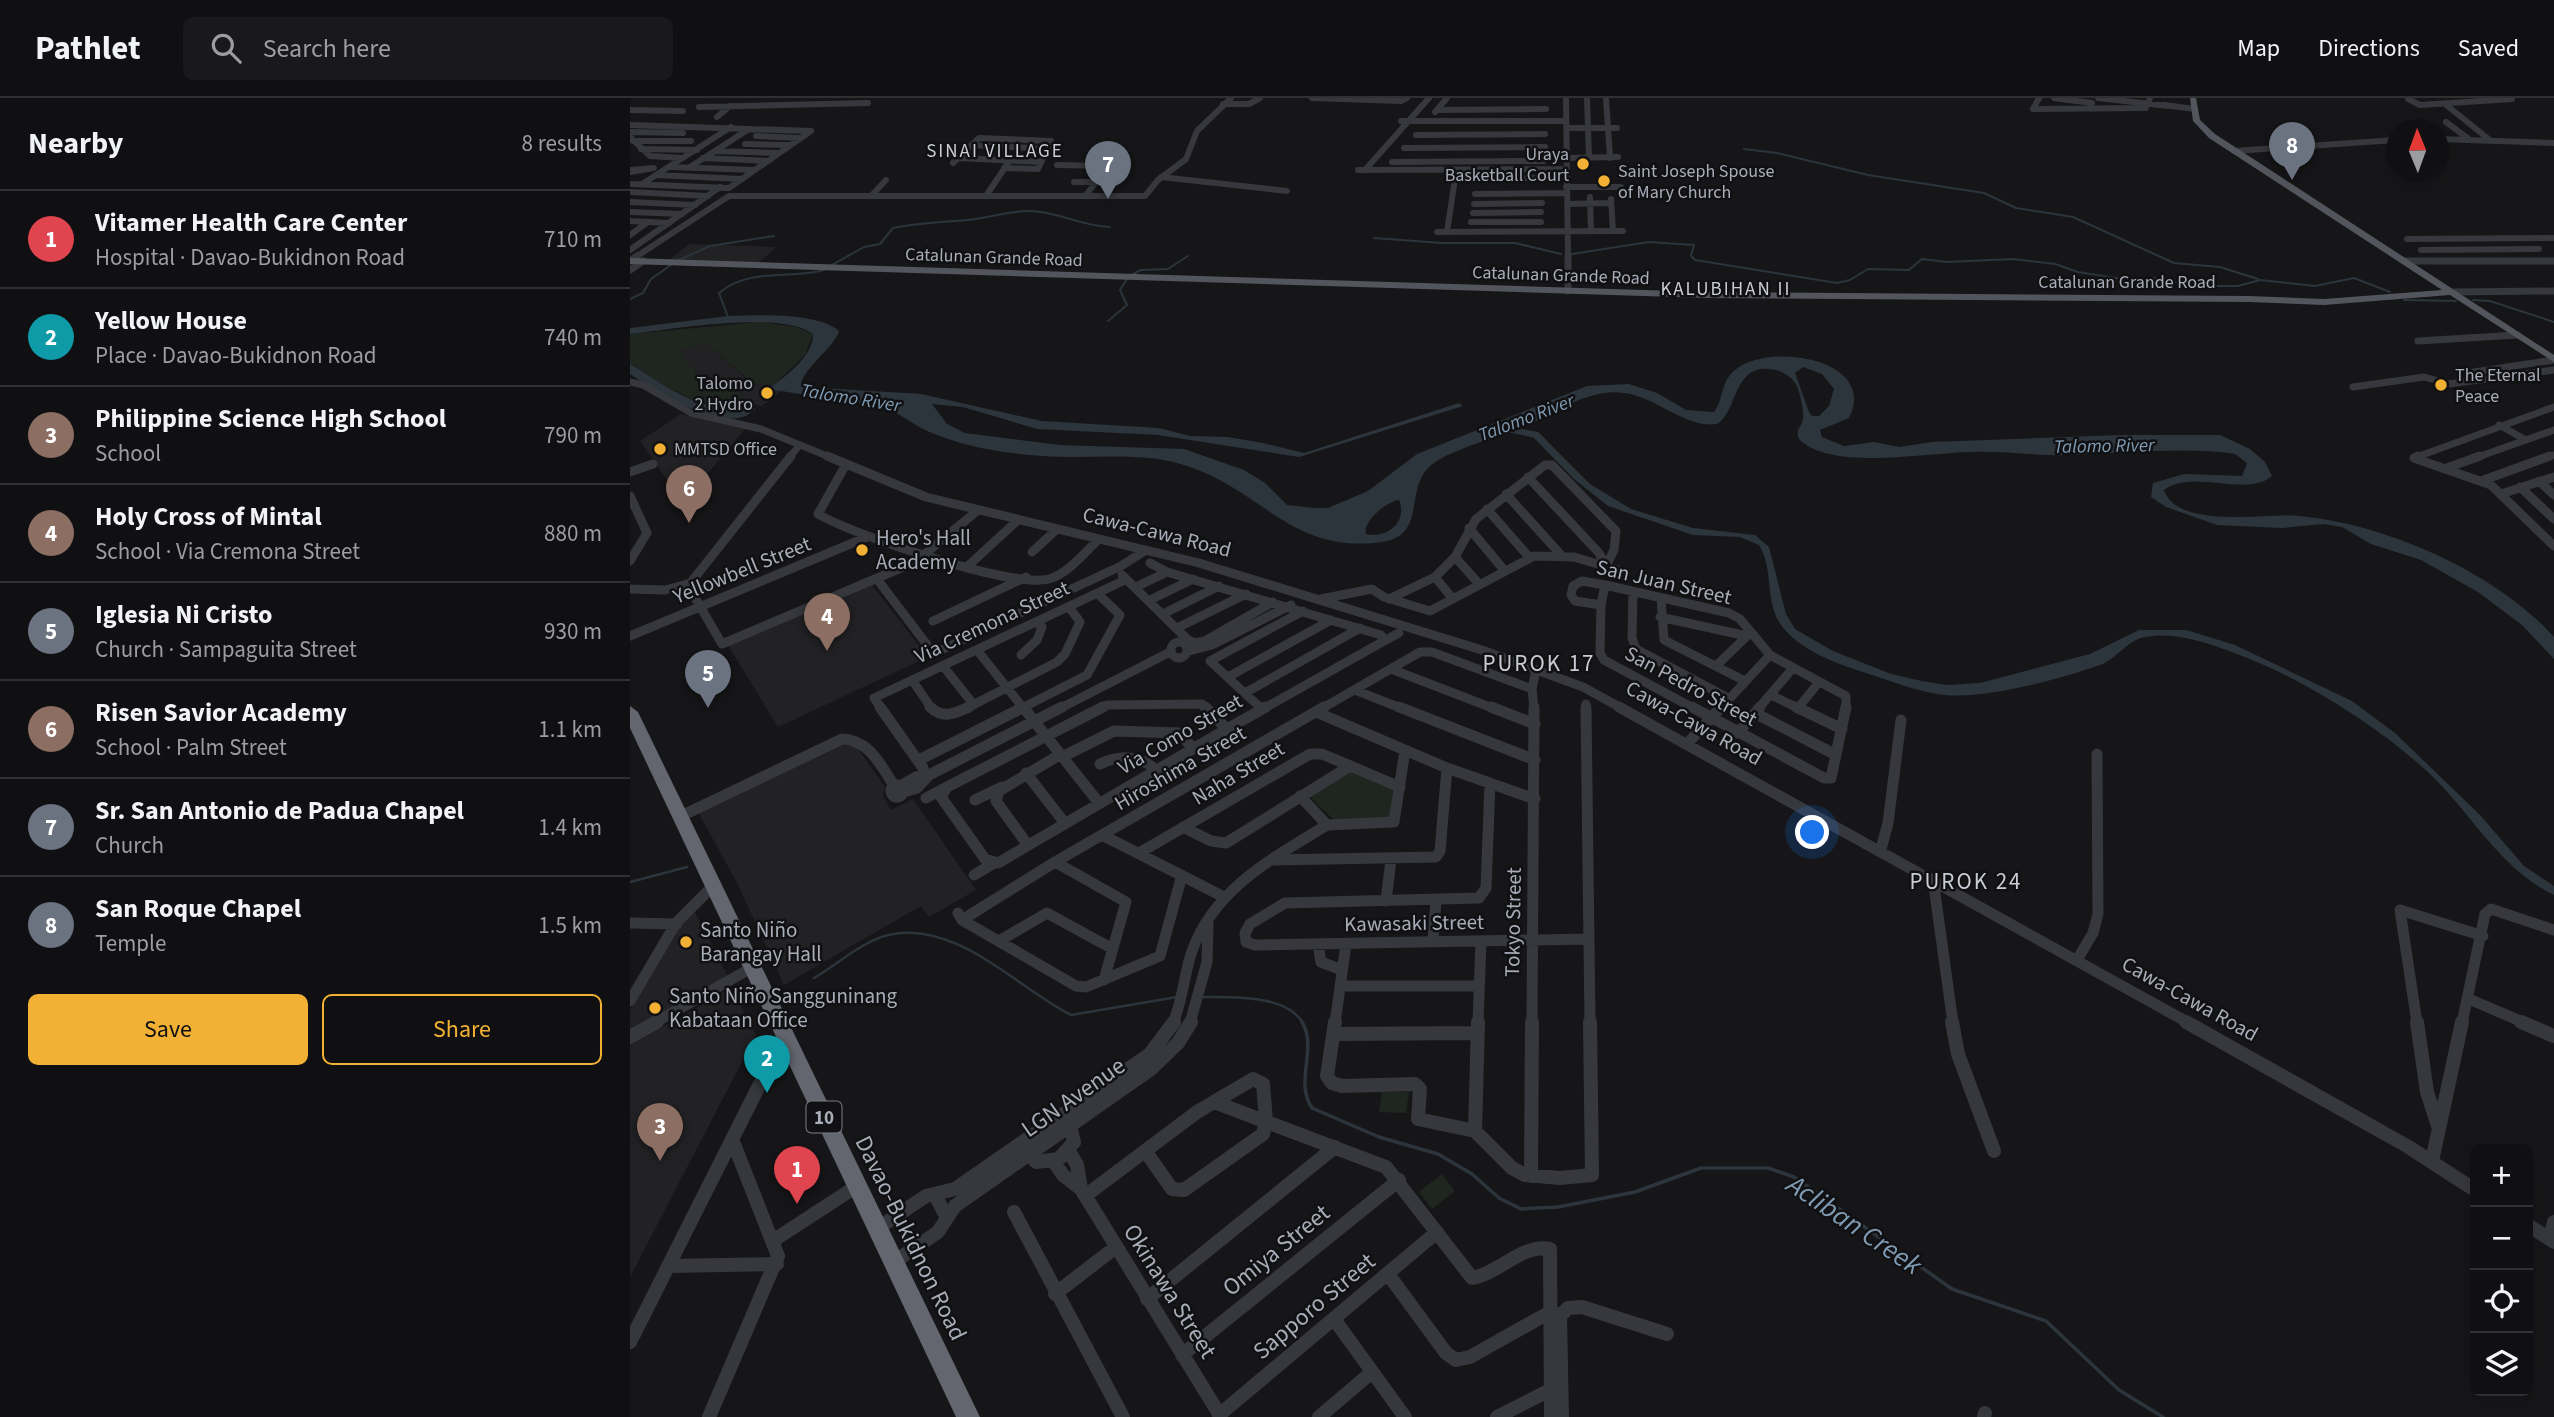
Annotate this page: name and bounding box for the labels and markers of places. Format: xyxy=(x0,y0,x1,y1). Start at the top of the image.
pin: 8 xyxy=(2269,122,2315,180)
pin: 7 xyxy=(1085,141,1131,199)
place label: Uraya Basketball Court xyxy=(1445,142,1569,188)
marker: Uraya Basketball Court xyxy=(1575,156,1591,172)
place label: Saint Joseph Spouse of Mary Church xyxy=(1618,159,1775,205)
marker: Saint Joseph Spouse of Mary Church xyxy=(1596,173,1612,189)
place label: The Eternal Peace xyxy=(2455,363,2541,409)
place label: Talomo 2 Hydro xyxy=(695,371,753,417)
marker: The Eternal Peace xyxy=(2433,377,2449,393)
marker: Talomo 2 Hydro xyxy=(759,385,775,401)
place label: MMTSD Office xyxy=(674,437,777,462)
marker: MMTSD Office xyxy=(652,441,668,457)
pin: 6 xyxy=(666,465,712,523)
place label: Hero's Hall Academy xyxy=(876,523,971,577)
marker: Hero's Hall Academy xyxy=(854,542,870,558)
pin: 4 xyxy=(804,593,850,651)
pin: 5 xyxy=(685,650,731,708)
place label: Santo Niño Barangay Hall xyxy=(700,915,822,969)
marker: Santo Niño Barangay Hall xyxy=(678,934,694,950)
place label: Santo Niño Sangguninang Kabataan Office xyxy=(669,981,898,1035)
marker: Santo Niño Sangguninang Kabataan Office xyxy=(647,1000,663,1016)
pin: 2 xyxy=(744,1035,790,1093)
pin: 3 xyxy=(637,1103,683,1161)
pin: 1 xyxy=(774,1146,820,1204)

